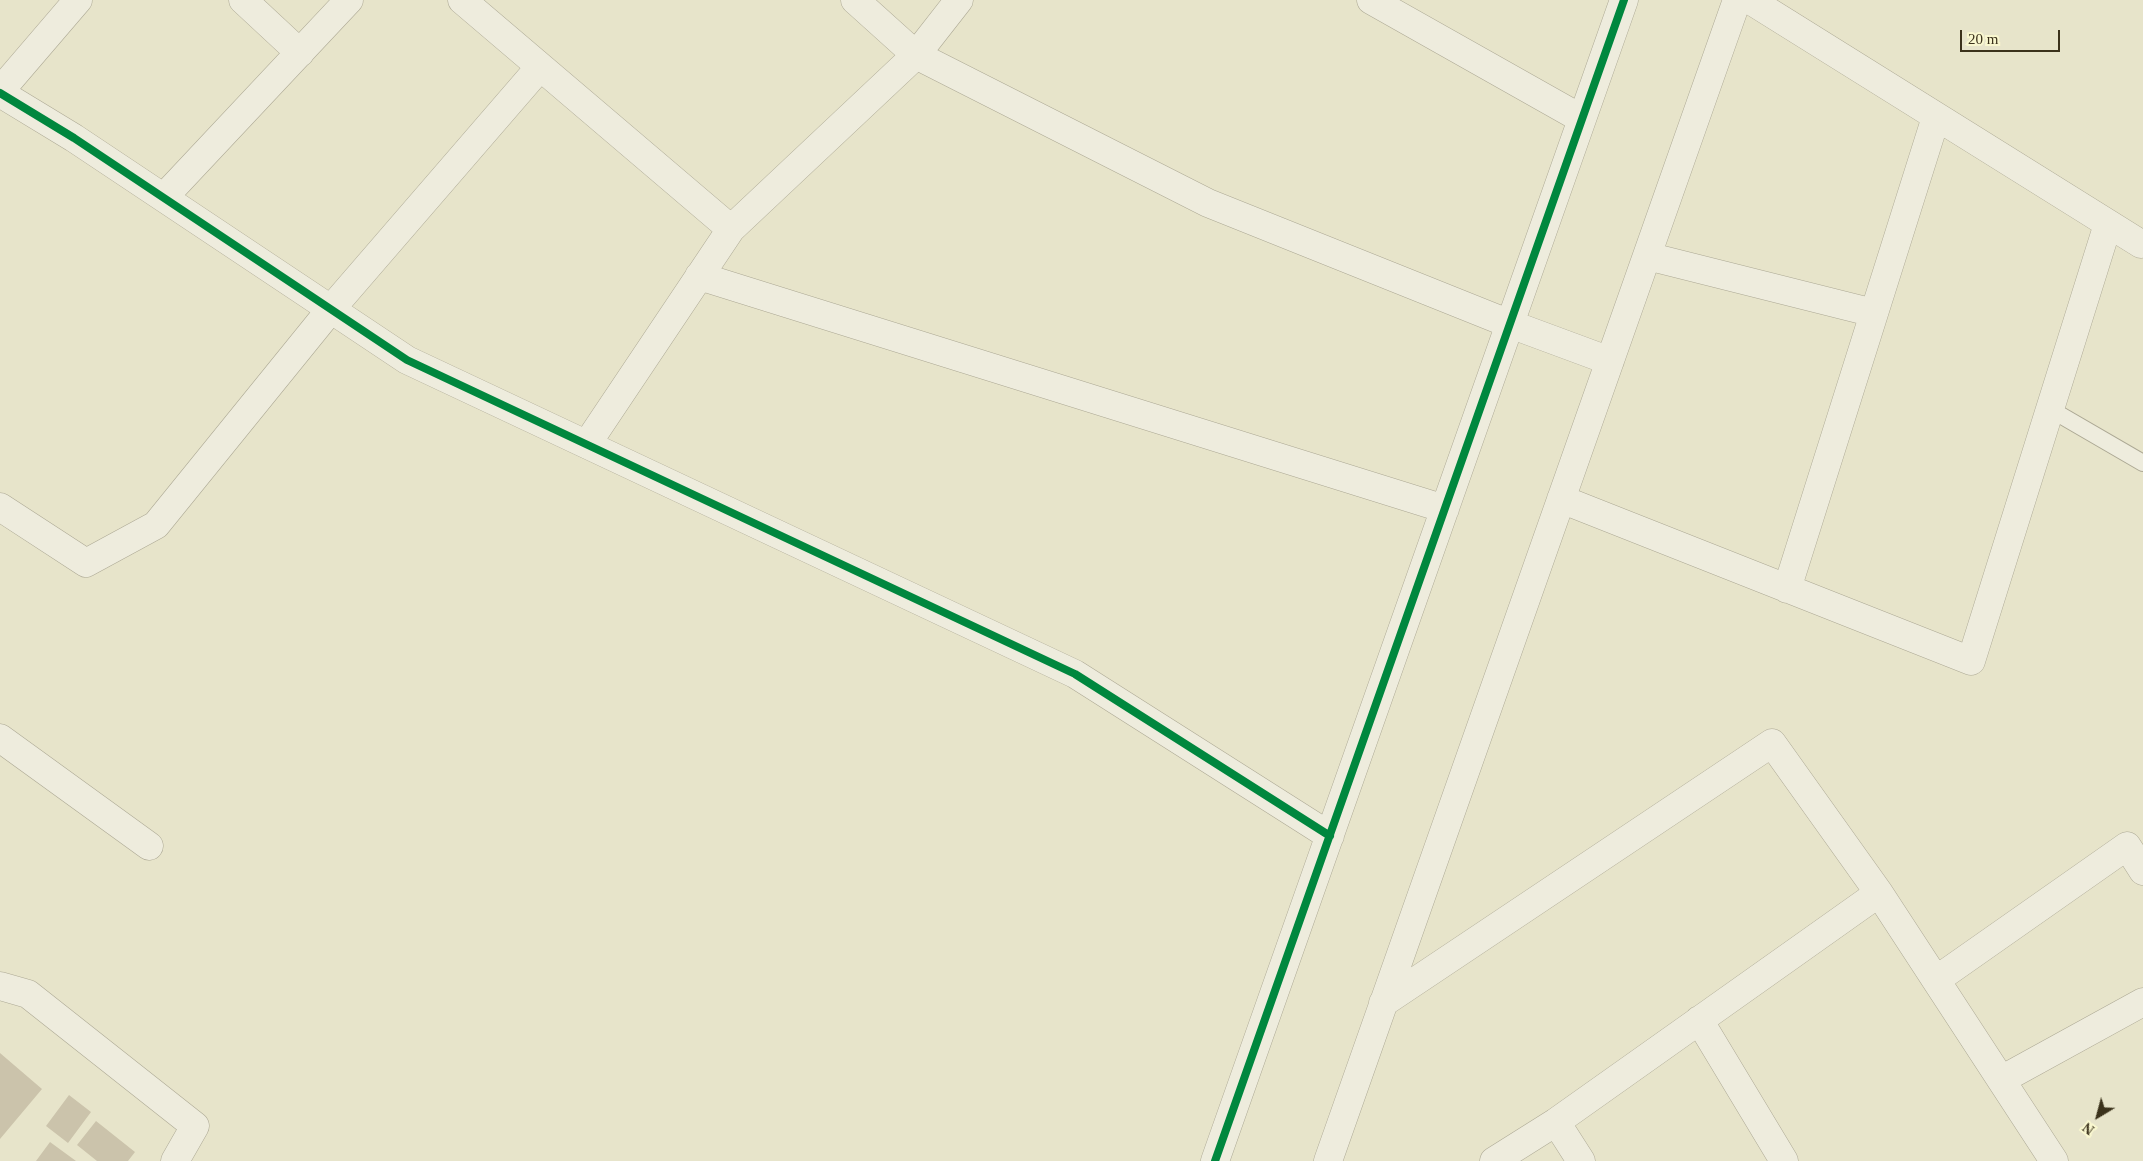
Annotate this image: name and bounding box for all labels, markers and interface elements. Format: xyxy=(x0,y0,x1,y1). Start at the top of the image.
scale bar xyxy=(1963,20,2063,52)
text: 20 m xyxy=(1968,31,1998,47)
north arrow xyxy=(2073,1091,2123,1141)
text: N xyxy=(2080,1119,2097,1137)

